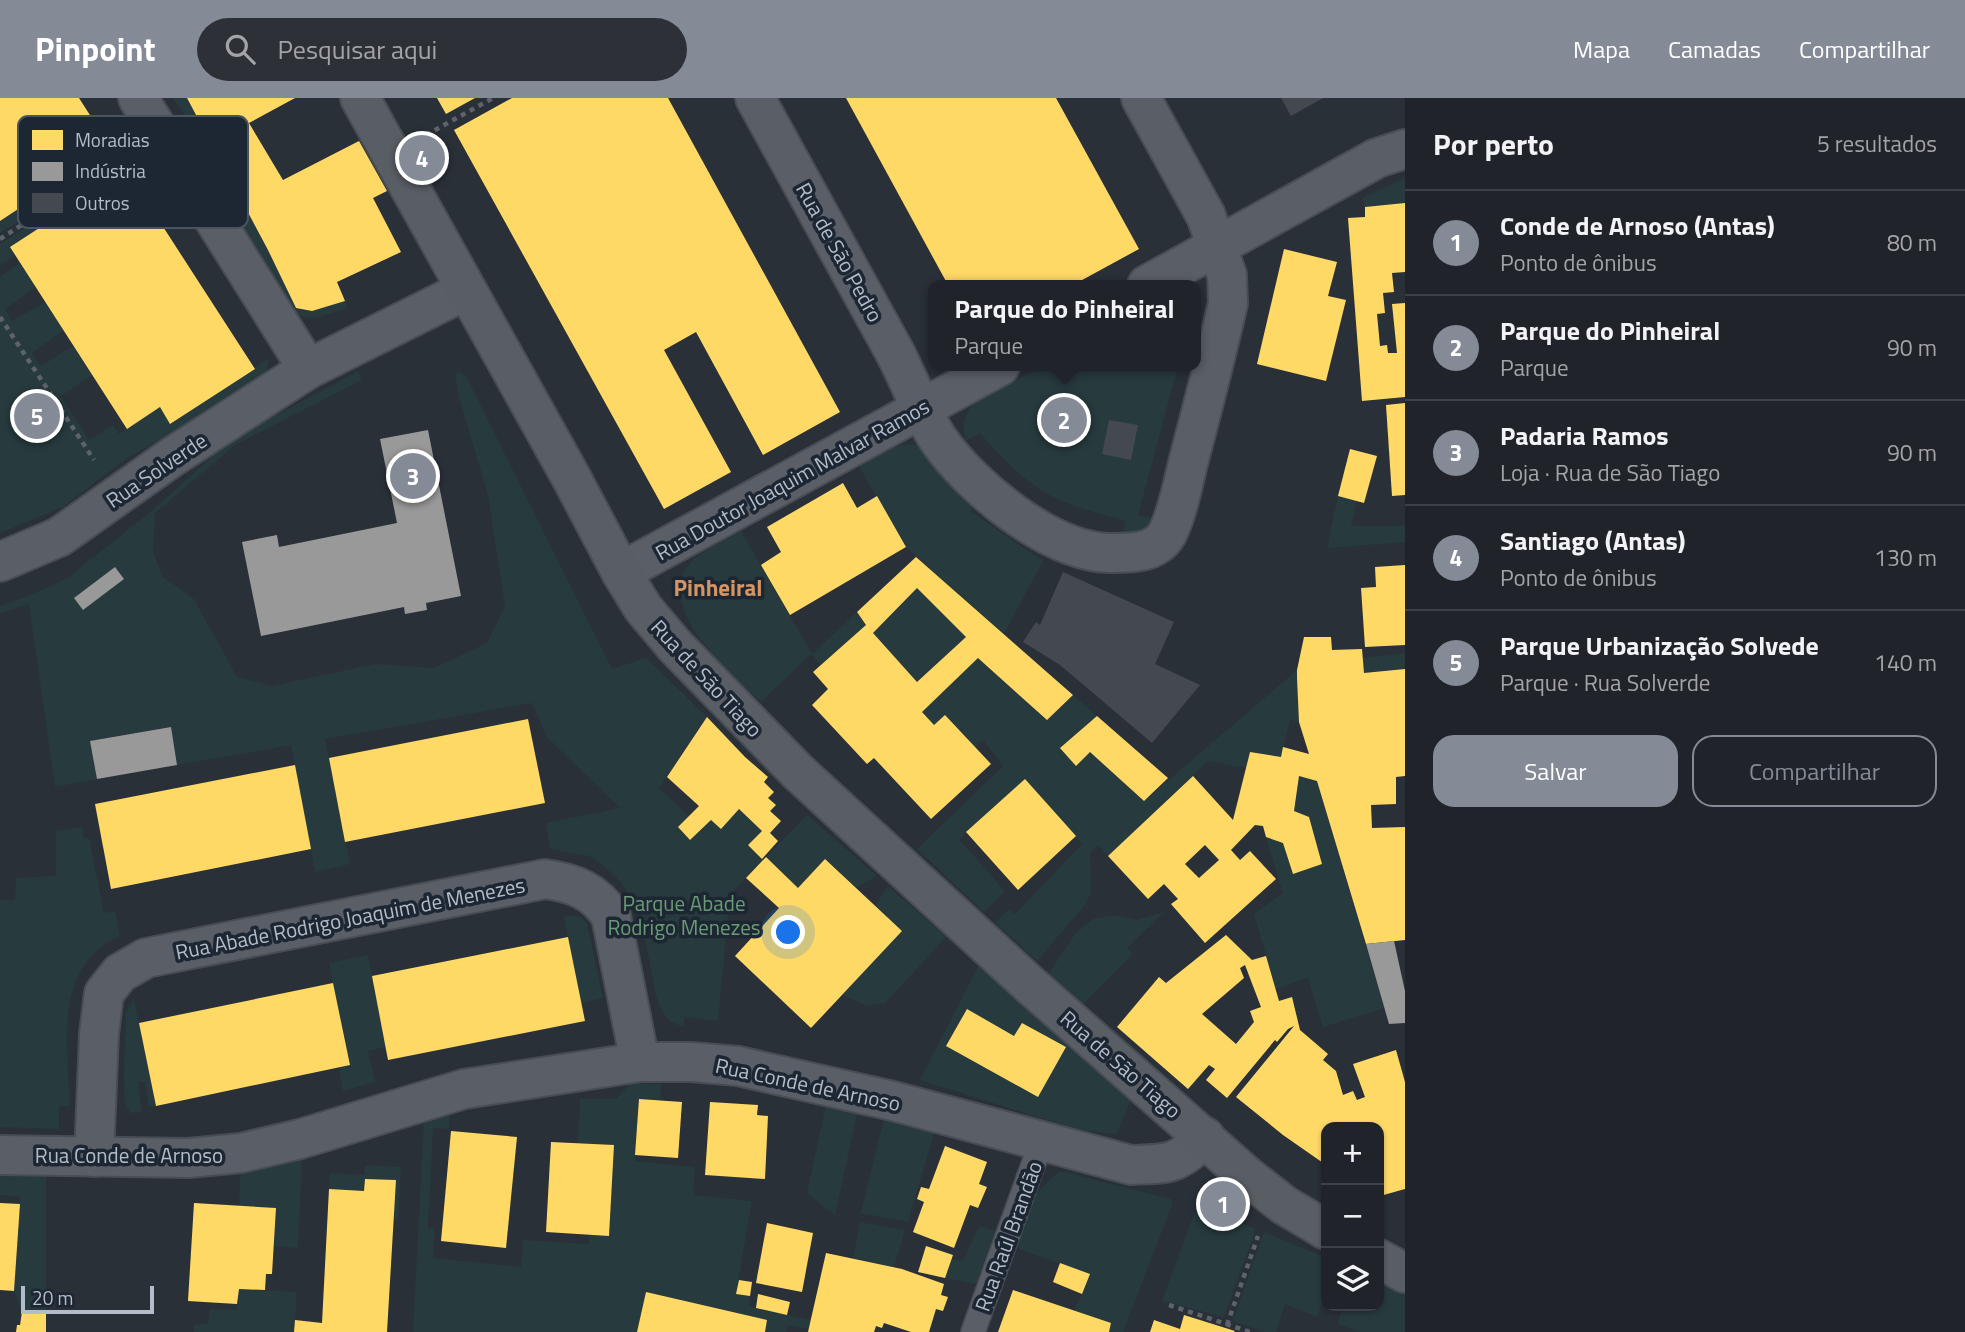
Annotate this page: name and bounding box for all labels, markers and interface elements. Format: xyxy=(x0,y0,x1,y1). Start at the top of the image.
search box xyxy=(197,18,687,81)
text: Pinpoint xyxy=(35,24,155,74)
icon: search xyxy=(221,30,259,68)
text: Pesquisar aqui xyxy=(277,30,437,69)
text: Mapa xyxy=(1573,31,1630,67)
text: Camadas xyxy=(1668,31,1761,67)
text: Compartilhar xyxy=(1799,31,1930,67)
legend xyxy=(18,116,248,228)
text: Por perto xyxy=(1433,121,1554,167)
text: Moradias xyxy=(75,125,150,154)
text: 5 resultados xyxy=(1817,126,1937,161)
pin: 4 xyxy=(399,132,445,184)
text: Indústria xyxy=(75,156,146,185)
street label: Rua de São Pedro xyxy=(788,176,892,328)
text: Outros xyxy=(75,188,130,217)
text: Conde de Arnoso (Antas) xyxy=(1500,206,1775,245)
text: 1 xyxy=(1450,225,1462,260)
text: 80 m xyxy=(1887,225,1937,260)
text: Ponto de ônibus xyxy=(1500,245,1657,280)
popup xyxy=(928,280,1201,371)
text: Parque do Pinheiral xyxy=(954,289,1175,328)
text: Parque do Pinheiral xyxy=(1500,311,1720,350)
text: Parque xyxy=(954,328,1023,363)
text: 2 xyxy=(1450,330,1462,365)
text: 90 m xyxy=(1887,330,1937,365)
text: Parque xyxy=(1500,350,1569,385)
pin: 5 xyxy=(14,390,60,442)
street label: Rua Doutor Joaquim Malvar Ramos xyxy=(649,390,935,568)
pin: 2 xyxy=(1041,394,1087,446)
text: Padaria Ramos xyxy=(1500,416,1669,455)
street label: Rua Solverde xyxy=(99,424,213,516)
text: 3 xyxy=(1450,435,1462,470)
text: 90 m xyxy=(1887,435,1937,470)
pin: 3 xyxy=(390,450,436,502)
text: Loja · Rua de São Tiago xyxy=(1500,455,1720,490)
text: Santiago (Antas) xyxy=(1500,521,1685,560)
text: 4 xyxy=(1450,540,1462,575)
text: 130 m xyxy=(1874,540,1937,575)
text: Ponto de ônibus xyxy=(1500,560,1657,595)
district label: Pinheiral xyxy=(673,570,763,605)
street label: Rua de São Tiago xyxy=(644,612,770,744)
text: Parque Urbanização Solvede xyxy=(1500,626,1819,665)
text: 5 xyxy=(1450,645,1462,680)
text: 140 m xyxy=(1874,645,1937,680)
text: Parque · Rua Solverde xyxy=(1500,665,1710,700)
button: Salvar xyxy=(1433,735,1678,807)
button: Compartilhar xyxy=(1692,735,1937,807)
street label: Rua Abade Rodrigo Joaquim de Menezes xyxy=(172,868,528,968)
park label: Parque Abade Rodrigo Menezes xyxy=(607,887,761,943)
your location xyxy=(771,915,805,949)
street label: Rua de São Tiago xyxy=(1053,1002,1189,1126)
street label: Rua Conde de Arnoso xyxy=(713,1049,903,1119)
map controls xyxy=(1321,1122,1384,1311)
button: + xyxy=(1321,1122,1384,1185)
street label: Rua Conde de Arnoso xyxy=(35,1139,223,1171)
street label: Rua Raúl Brandão xyxy=(966,1156,1050,1316)
pin: 1 xyxy=(1200,1178,1246,1230)
button: − xyxy=(1321,1185,1384,1248)
button: layers xyxy=(1321,1248,1384,1311)
scale bar xyxy=(21,1283,154,1315)
text: 20 m xyxy=(32,1283,73,1312)

